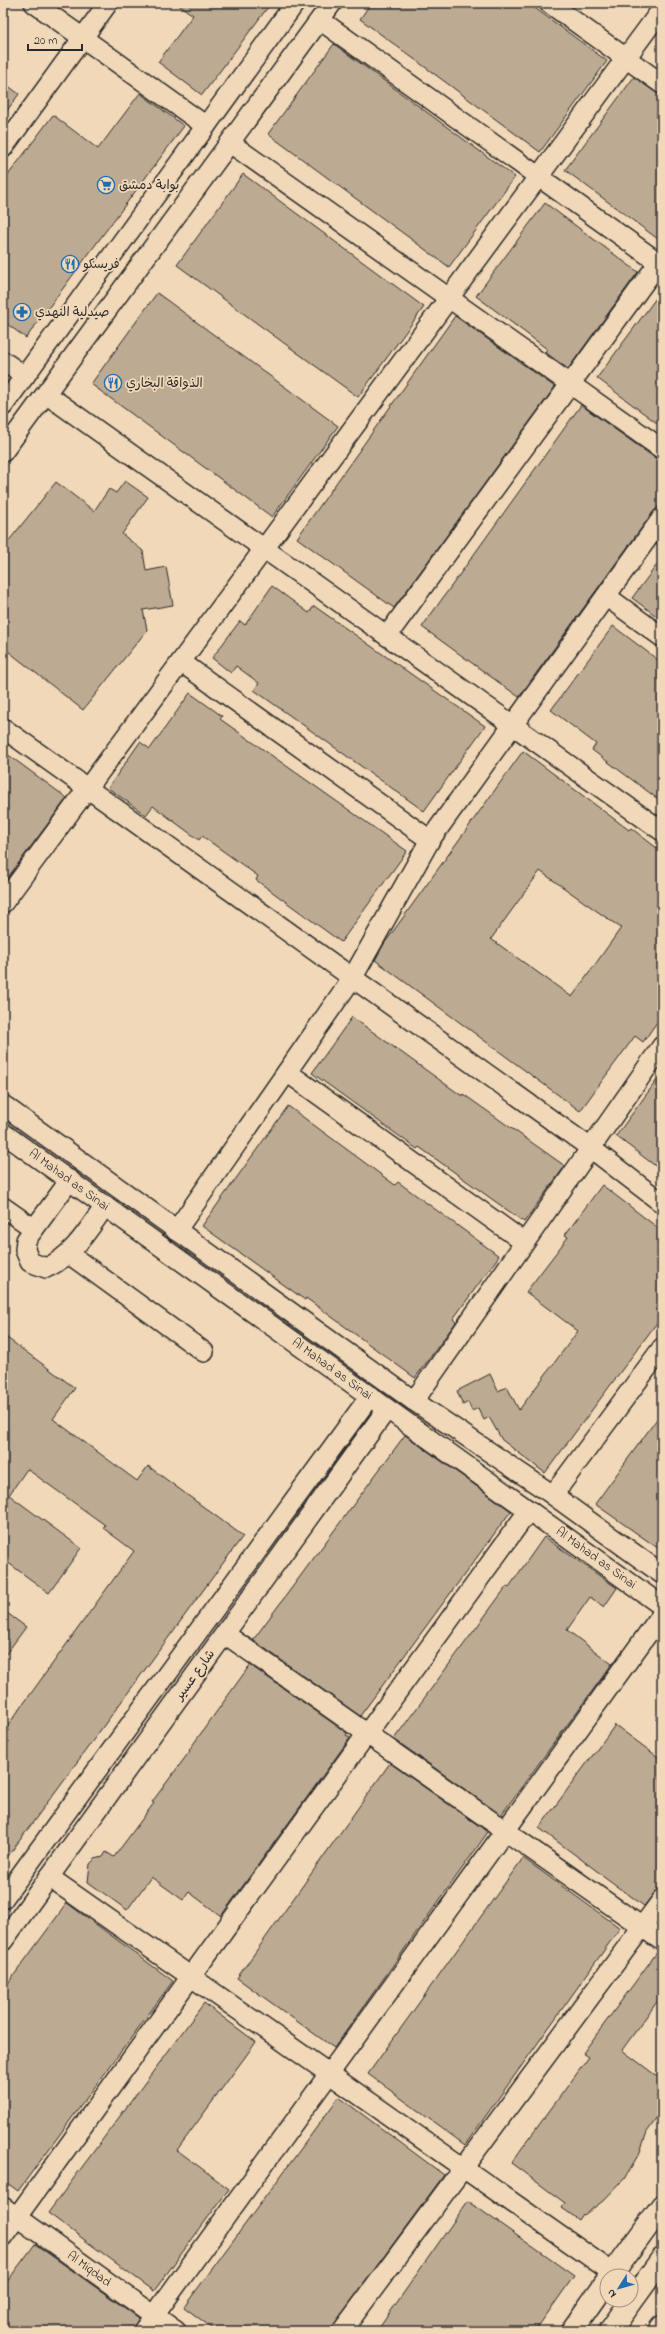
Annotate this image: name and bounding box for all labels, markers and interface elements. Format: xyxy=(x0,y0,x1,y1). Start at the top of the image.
scale bar xyxy=(28,26,82,52)
text: 20 m xyxy=(34,32,57,50)
supermarket icon: بوابة دمشق xyxy=(96,175,116,195)
place label: بوابة دمشق xyxy=(119,176,179,195)
restaurant icon: فريسكو xyxy=(60,254,80,274)
place label: فريسكو xyxy=(82,255,120,274)
pharmacy icon: صيدلية النهدي xyxy=(12,302,32,322)
place label: صيدلية النهدي xyxy=(35,303,109,322)
restaurant icon: الذواقة البخاري xyxy=(103,373,123,393)
place label: الذواقة البخاري xyxy=(126,374,203,393)
street label: Al Mahad as Sinai xyxy=(25,1144,113,1216)
street label: Al Mahad as Sinai xyxy=(288,1333,376,1405)
street label: Al Mahad as Sinai xyxy=(552,1522,640,1594)
street label: شارع عسير xyxy=(170,1646,220,1705)
street label: Al Miqdad xyxy=(63,2246,116,2292)
north arrow xyxy=(599,2268,639,2308)
text: N xyxy=(603,2286,620,2301)

